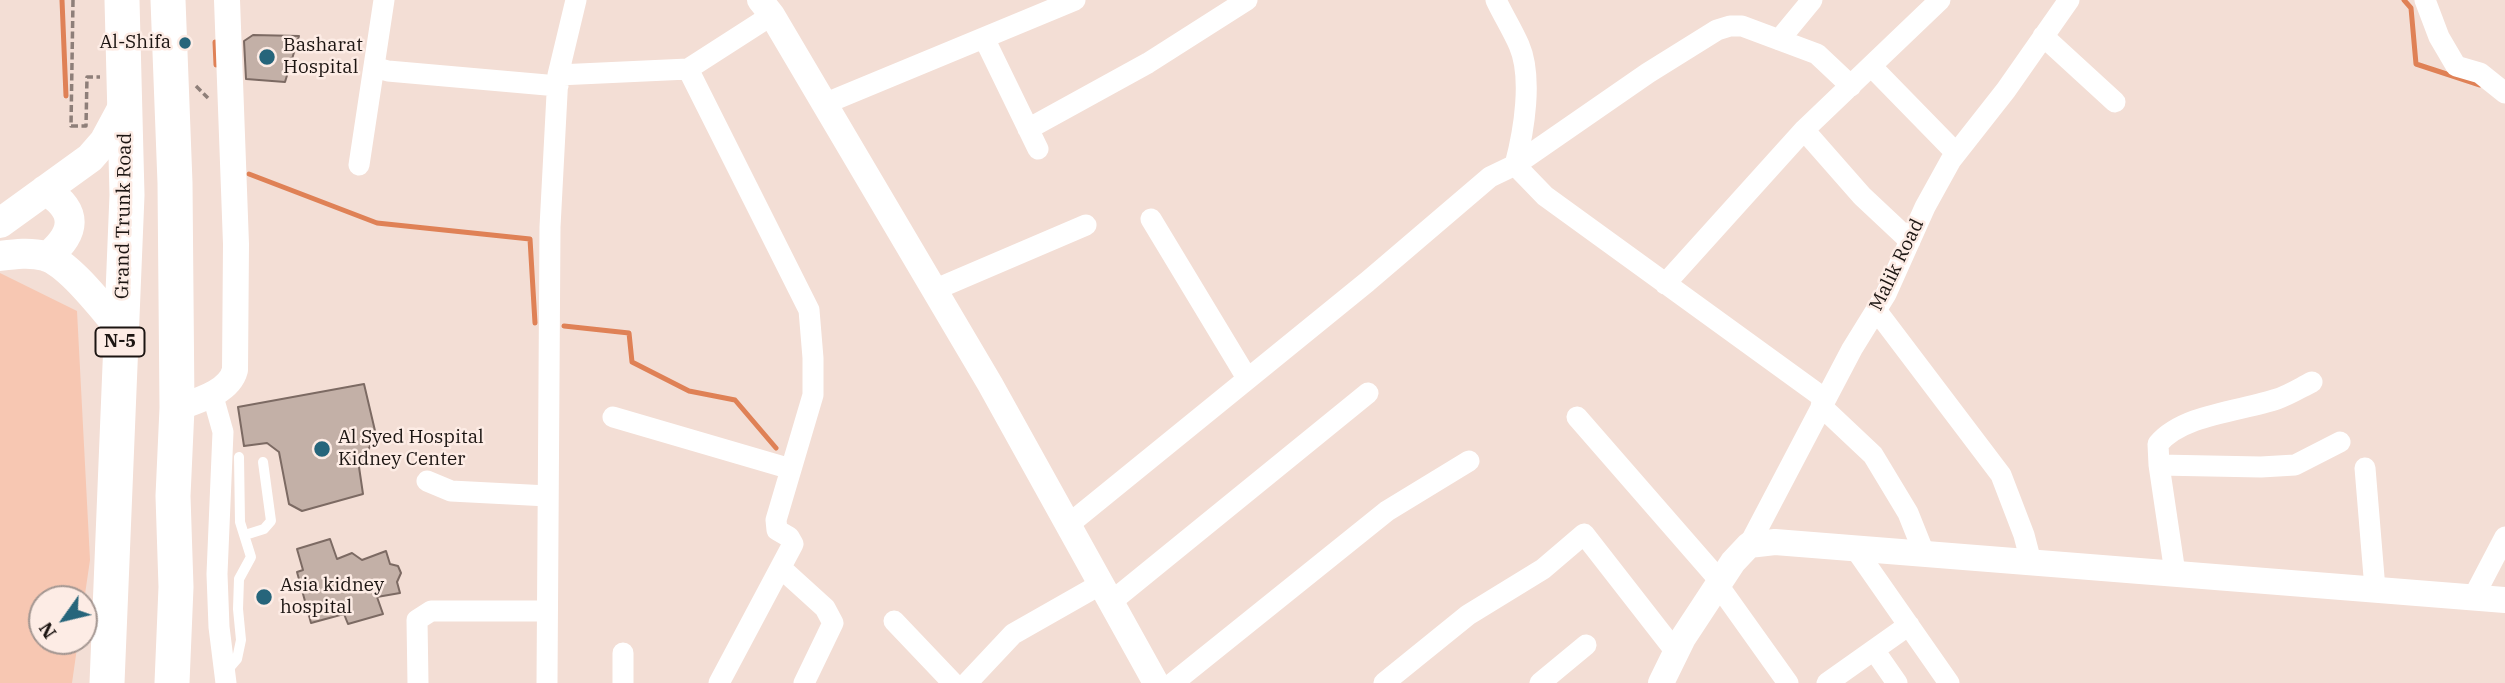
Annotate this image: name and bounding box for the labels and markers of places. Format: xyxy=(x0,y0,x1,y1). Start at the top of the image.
place label: Al-Shifa xyxy=(99,32,171,54)
marker: Al-Shifa xyxy=(177,35,193,51)
place label: Basharat Hospital xyxy=(283,35,363,79)
marker: Basharat Hospital xyxy=(257,47,277,67)
place label: Al Syed Hospital Kidney Center xyxy=(338,427,484,471)
marker: Al Syed Hospital Kidney Center xyxy=(312,439,332,459)
place label: Asia kidney hospital xyxy=(280,575,384,619)
marker: Asia kidney hospital xyxy=(254,587,274,607)

